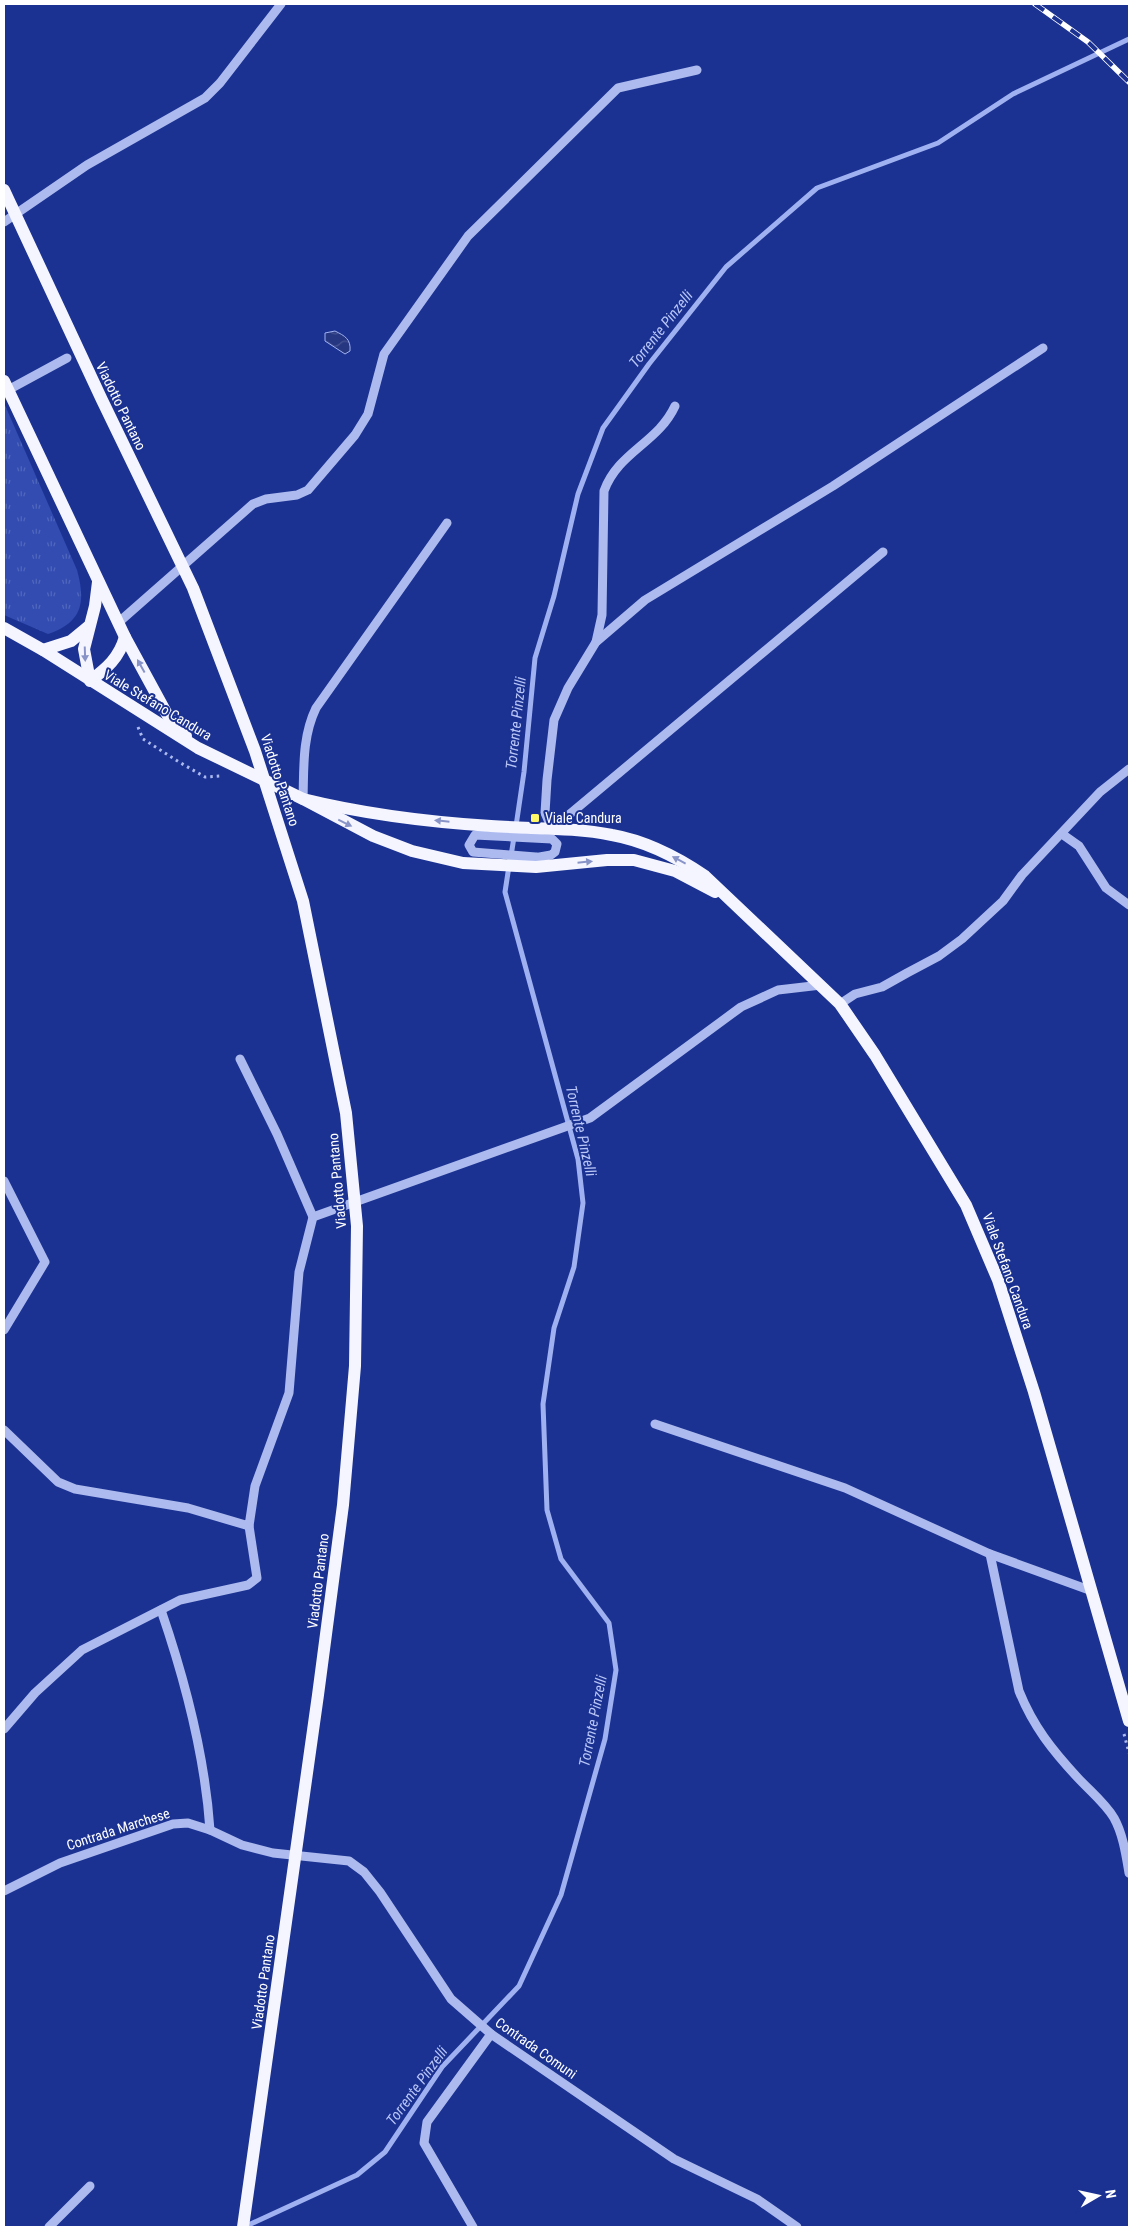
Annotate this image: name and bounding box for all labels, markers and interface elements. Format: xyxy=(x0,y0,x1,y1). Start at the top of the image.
water label: Torrente Pinzelli xyxy=(625,286,697,371)
street label: Viadotto Pantano xyxy=(93,359,149,453)
one-way arrow xyxy=(81,647,89,663)
one-way arrow xyxy=(137,658,145,673)
street label: Viale Stefano Candura xyxy=(101,667,215,743)
water label: Torrente Pinzelli xyxy=(502,675,530,770)
street label: Viadotto Pantano xyxy=(258,732,302,828)
place label: Viale Candura xyxy=(545,810,622,826)
marker: Viale Candura xyxy=(529,812,541,824)
one-way arrow xyxy=(434,817,450,825)
one-way arrow xyxy=(338,819,353,827)
one-way arrow xyxy=(672,856,686,864)
one-way arrow xyxy=(577,858,593,866)
water label: Torrente Pinzelli xyxy=(562,1084,600,1179)
street label: Viadotto Pantano xyxy=(325,1133,349,1229)
street label: Viale Stefano Candura xyxy=(979,1211,1037,1331)
street label: Viadotto Pantano xyxy=(304,1532,332,1630)
water label: Torrente Pinzelli xyxy=(575,1673,611,1768)
street label: Contrada Marchese xyxy=(64,1805,172,1853)
street label: Viadotto Pantano xyxy=(248,1933,278,2031)
street label: Contrada Comuni xyxy=(492,2014,580,2082)
water label: Torrente Pinzelli xyxy=(382,2043,452,2129)
north arrow xyxy=(1073,2171,1123,2221)
text: N xyxy=(1102,2188,1119,2199)

